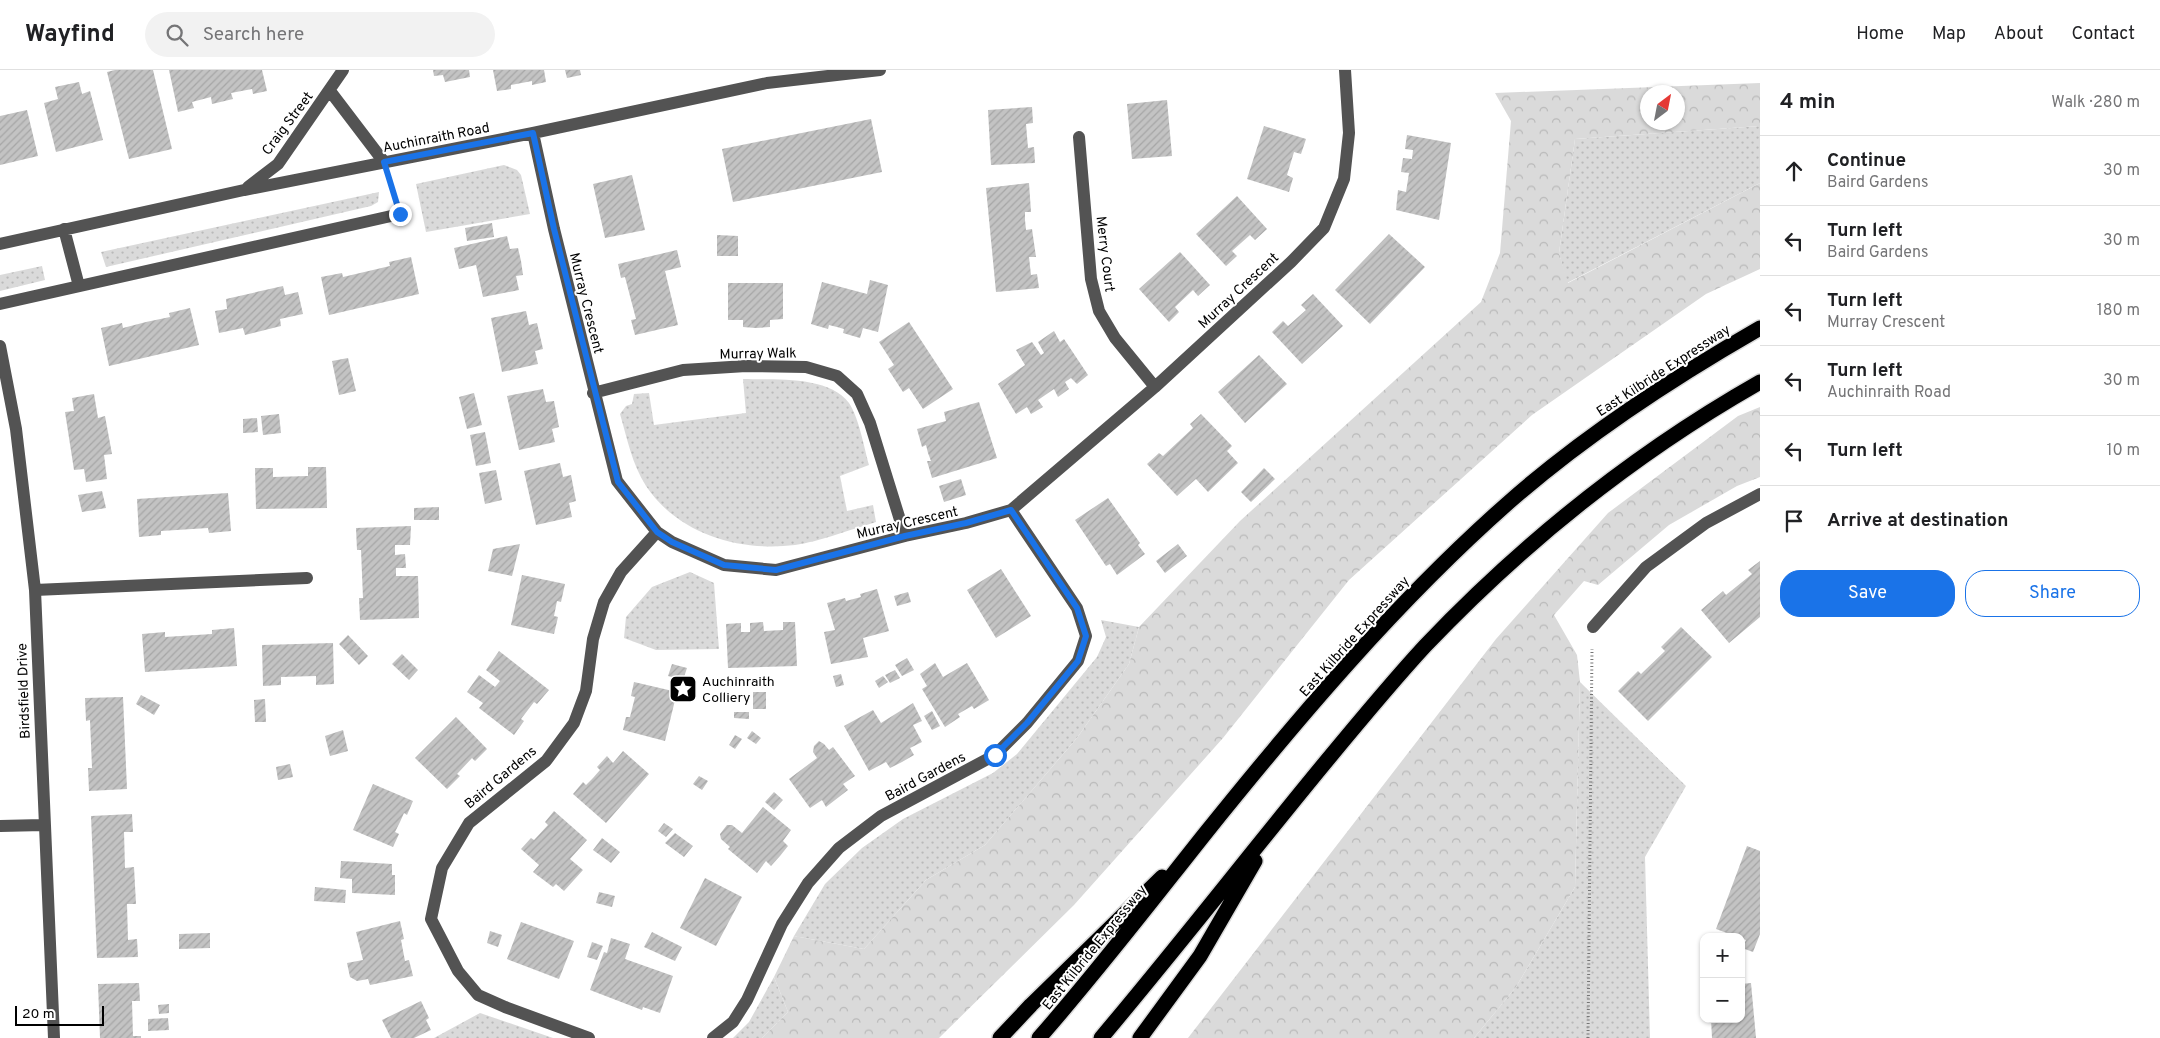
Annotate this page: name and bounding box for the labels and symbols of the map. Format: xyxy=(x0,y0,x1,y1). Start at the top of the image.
north arrow xyxy=(1640,85,1685,130)
street label: Craig Street xyxy=(259,89,318,159)
street label: Auchinraith Road xyxy=(381,120,491,157)
route end xyxy=(389,203,412,226)
street label: Merry Court xyxy=(1091,215,1118,293)
street label: Murray Crescent xyxy=(1195,250,1283,333)
street label: Murray Crescent xyxy=(565,251,606,356)
street label: East Kilbride Expressway xyxy=(1594,322,1734,421)
street label: Murray Walk xyxy=(719,345,797,364)
street label: Murray Crescent xyxy=(855,504,960,543)
street label: East Kilbride Expressway xyxy=(1297,573,1414,701)
street label: Birdsfield Drive xyxy=(14,643,35,739)
place icon: Auchinraith Colliery xyxy=(668,674,698,704)
place label: Auchinraith Colliery xyxy=(702,674,775,707)
street label: Baird Gardens xyxy=(462,743,540,813)
route start xyxy=(984,744,1007,767)
street label: Baird Gardens xyxy=(883,749,969,806)
street label: East Kilbride Expressway xyxy=(1039,882,1151,1014)
scale bar xyxy=(15,1003,104,1026)

